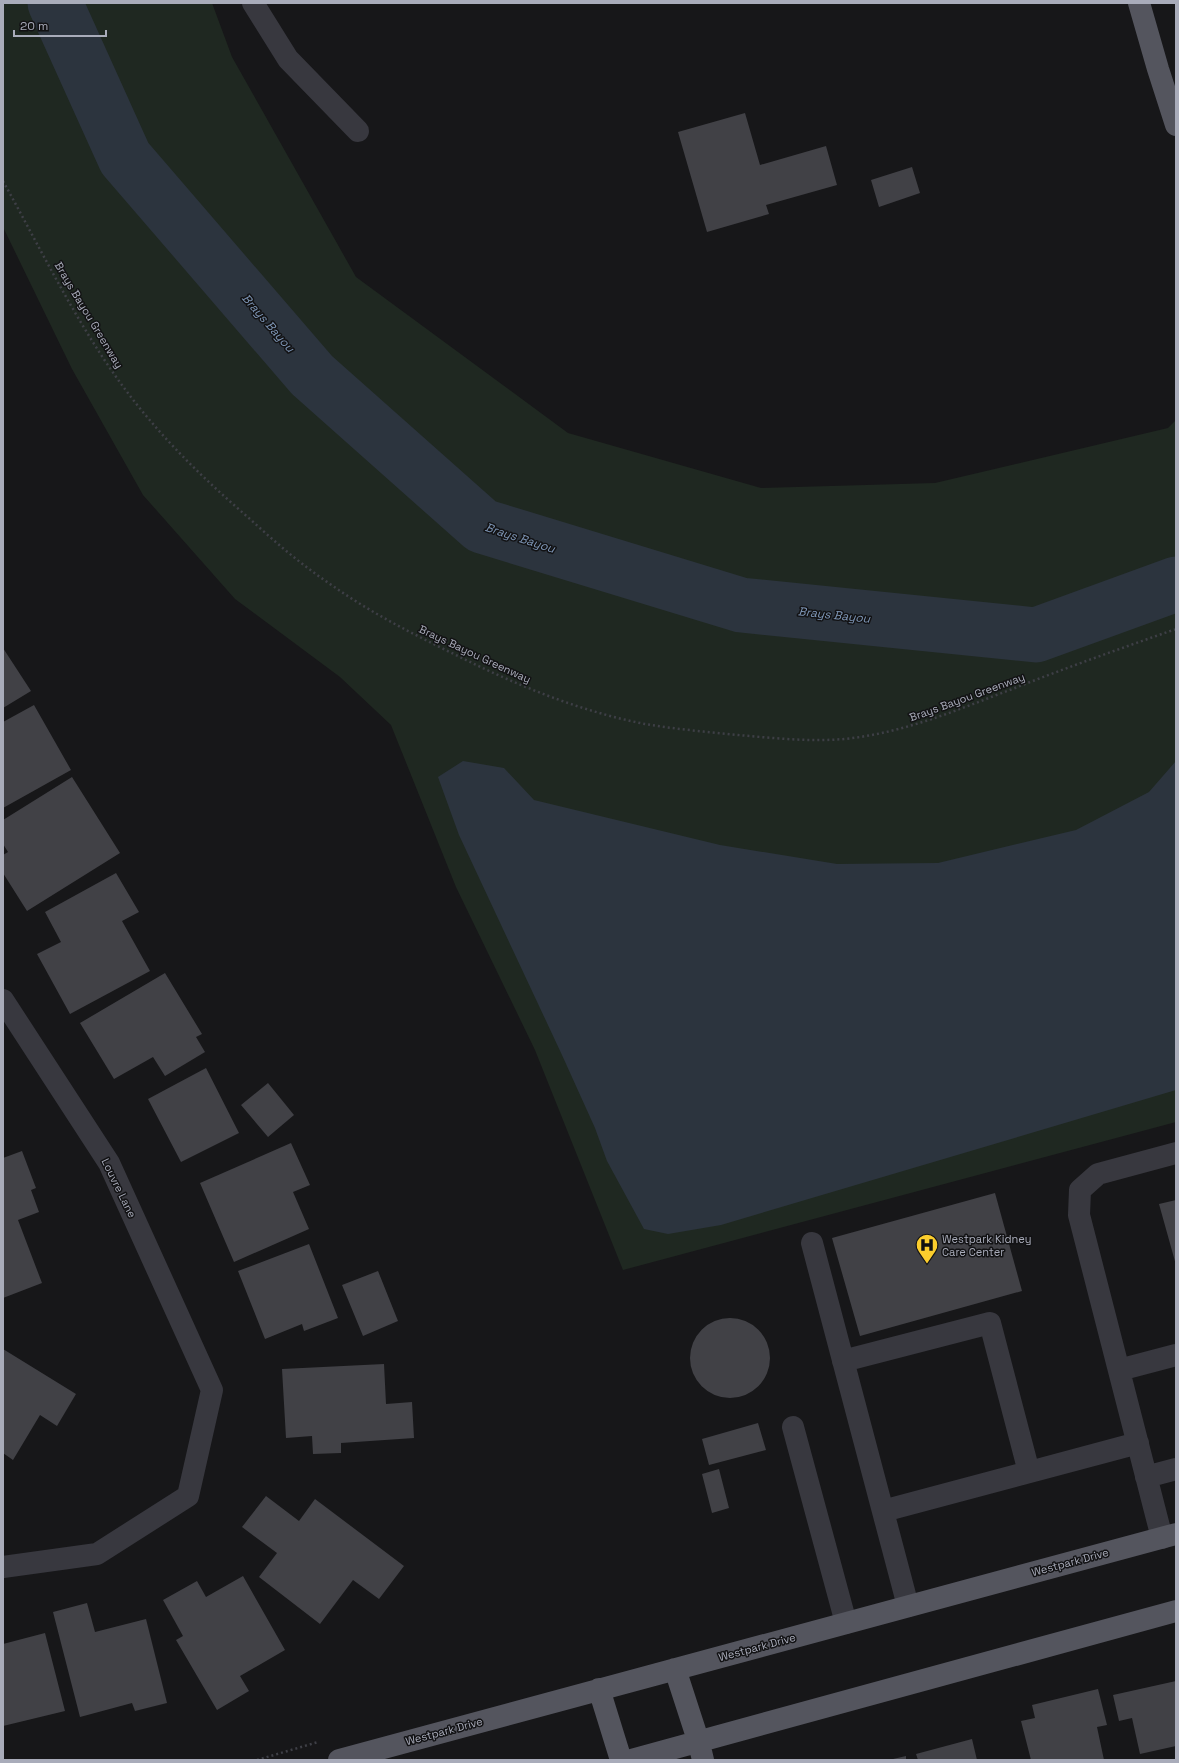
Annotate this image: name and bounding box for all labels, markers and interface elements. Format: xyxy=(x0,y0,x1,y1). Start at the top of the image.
scale bar xyxy=(14,12,106,38)
text: 20 m xyxy=(20,18,48,34)
street label: Brays Bayou Greenway xyxy=(52,259,126,371)
water label: Brays Bayou xyxy=(238,290,298,356)
water label: Brays Bayou xyxy=(483,519,558,557)
water label: Brays Bayou xyxy=(797,603,872,627)
street label: Brays Bayou Greenway xyxy=(417,622,533,686)
street label: Brays Bayou Greenway xyxy=(907,670,1027,724)
street label: Louvre Lane xyxy=(99,1156,139,1220)
hospital icon: Westpark Kidney Care Center xyxy=(914,1232,940,1265)
place label: Westpark Kidney Care Center xyxy=(942,1232,1032,1259)
street label: Westpark Drive xyxy=(1030,1545,1110,1579)
street label: Westpark Drive xyxy=(717,1630,797,1664)
street label: Westpark Drive xyxy=(404,1714,484,1748)

